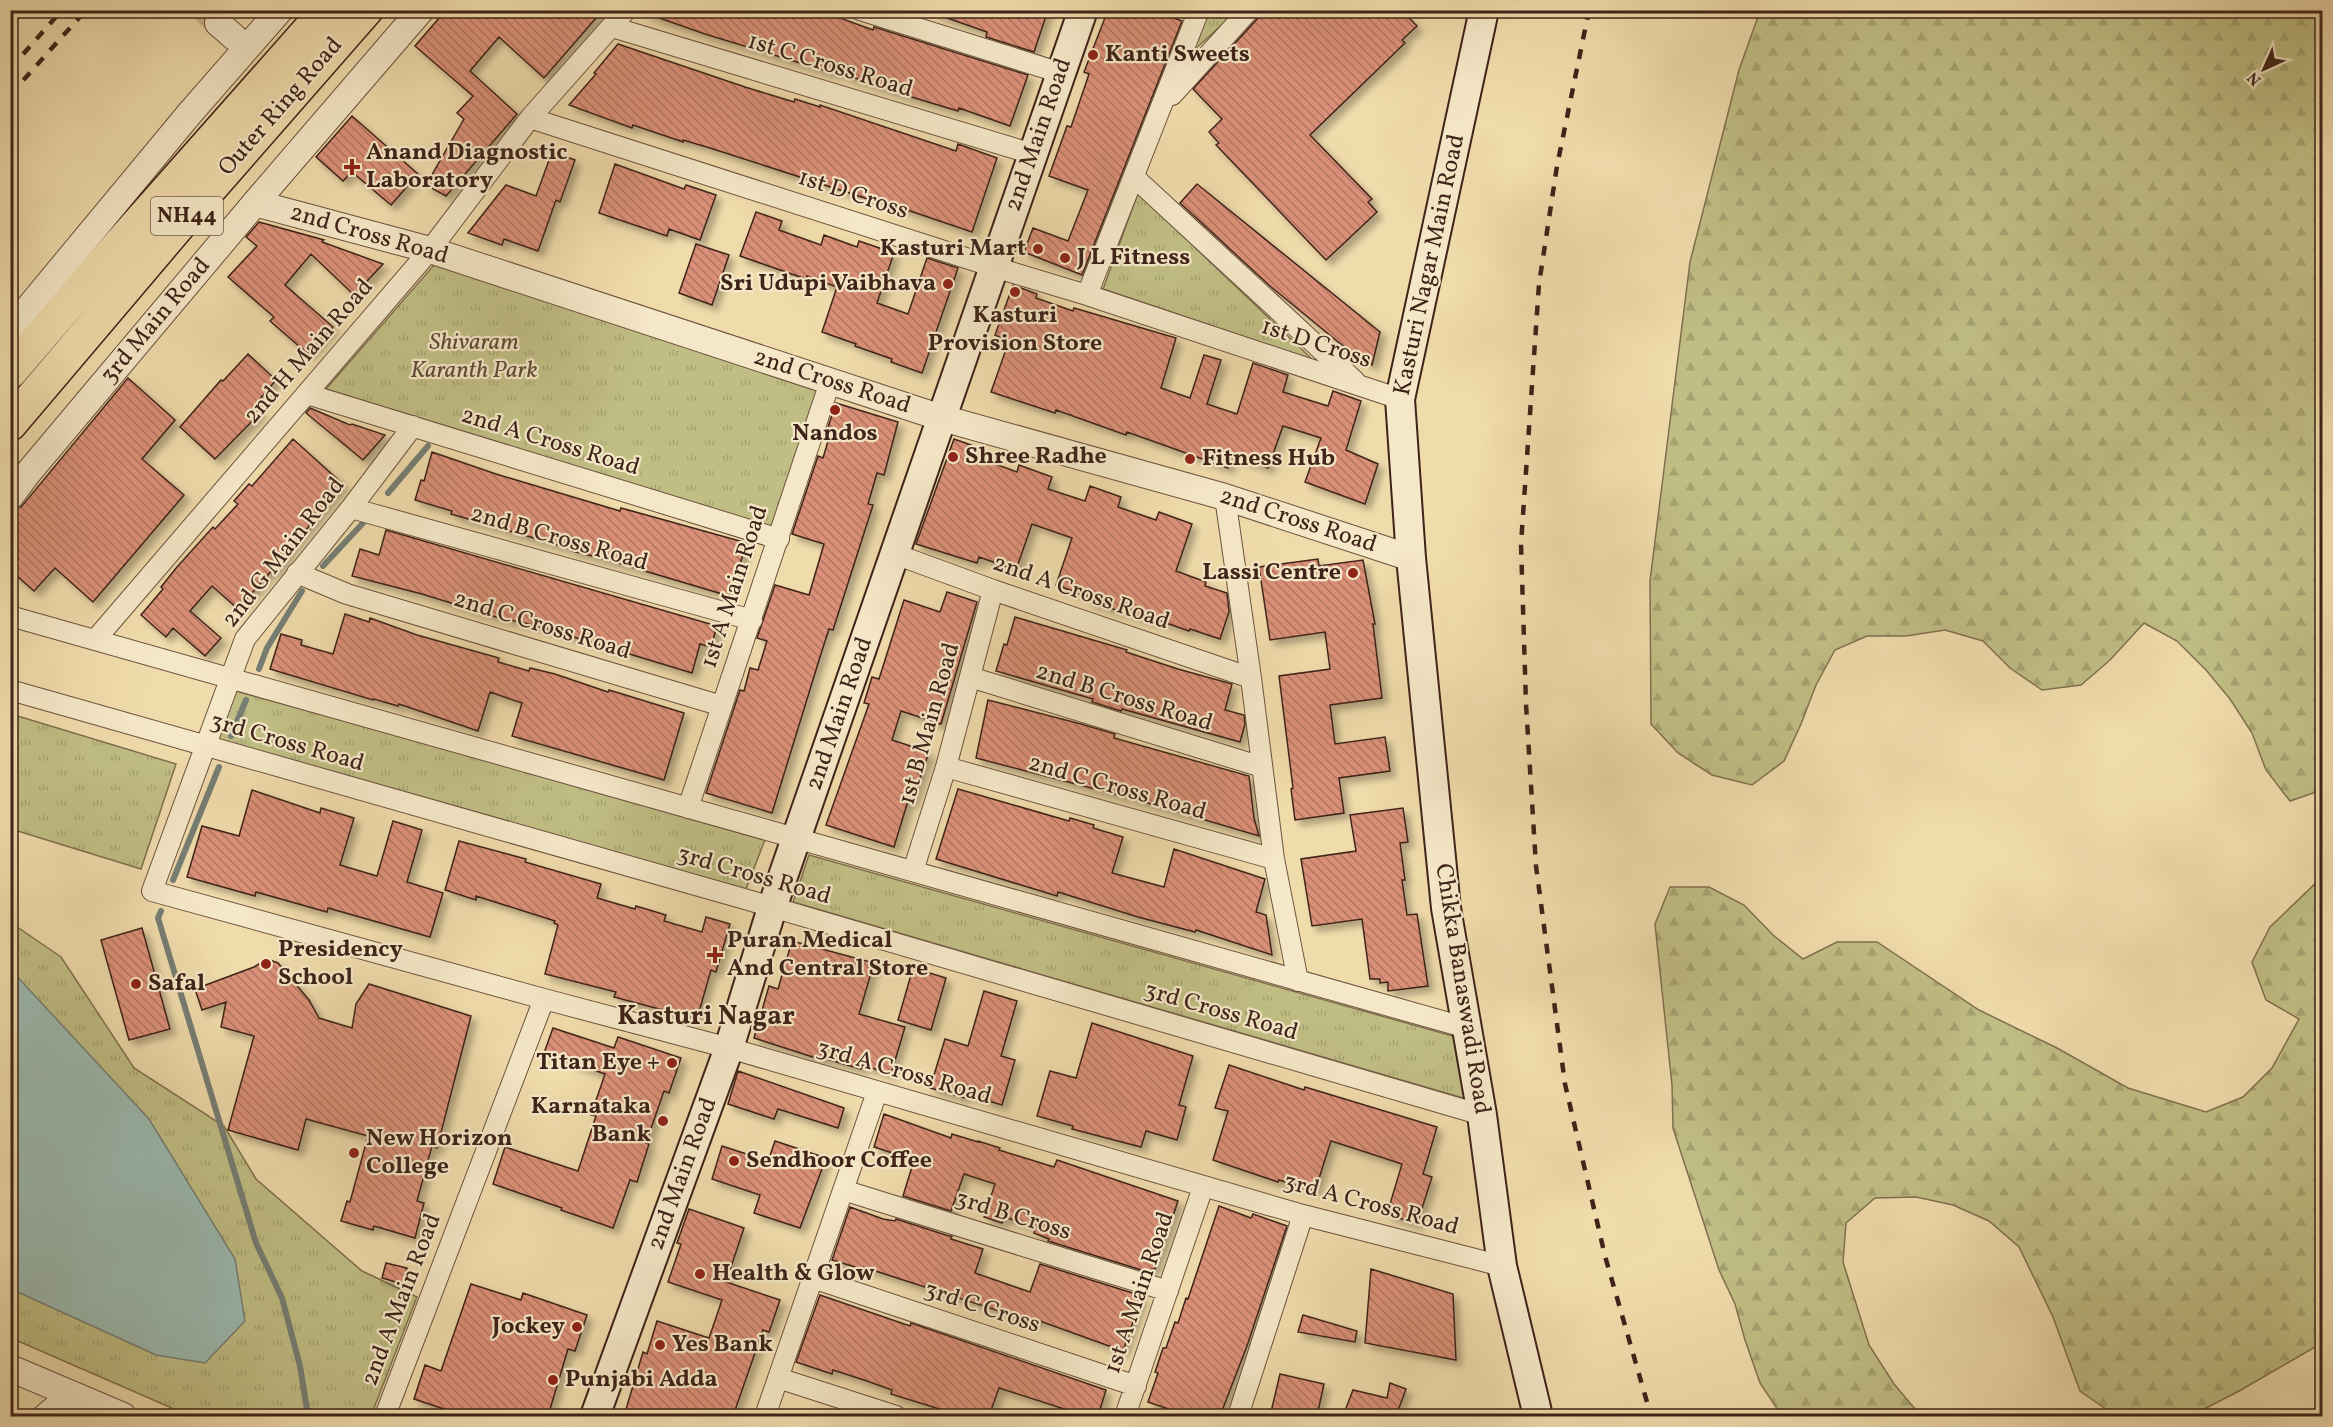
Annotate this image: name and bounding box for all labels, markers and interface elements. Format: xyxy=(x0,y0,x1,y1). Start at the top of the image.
street label: 1st C Cross Road xyxy=(743,25,917,107)
street label: Outer Ring Road xyxy=(211,30,351,184)
place label: Kanti Sweets xyxy=(1105,38,1250,72)
north arrow xyxy=(2234,39,2294,99)
marker: Kanti Sweets xyxy=(1086,48,1100,62)
street label: 2nd Main Road xyxy=(997,54,1081,216)
text: N xyxy=(2243,66,2267,90)
street label: Kasturi Nagar Main Road xyxy=(1386,131,1474,399)
place label: Anand Diagnostic Laboratory xyxy=(366,136,567,198)
marker: Anand Diagnostic Laboratory xyxy=(343,158,361,176)
street label: 1st D Cross xyxy=(793,161,913,229)
street label: 2nd Cross Road xyxy=(286,196,452,274)
road number: NH44 xyxy=(151,197,223,235)
place label: Kasturi Mart xyxy=(880,232,1026,266)
place label: J L Fitness xyxy=(1076,241,1190,275)
marker: Kasturi Mart xyxy=(1031,242,1045,256)
street label: 3rd Main Road xyxy=(93,250,219,392)
marker: J L Fitness xyxy=(1058,251,1072,265)
place label: Sri Udupi Vaibhava xyxy=(720,267,936,301)
street label: 2nd H Main Road xyxy=(236,272,382,432)
marker: Sri Udupi Vaibhava xyxy=(941,277,955,291)
marker: Kasturi Provision Store xyxy=(1008,285,1022,299)
place label: Kasturi Provision Store xyxy=(928,299,1102,361)
street label: 1st D Cross xyxy=(1256,310,1376,378)
park label: Shivaram Karanth Park xyxy=(410,326,538,388)
street label: 2nd Cross Road xyxy=(749,341,915,423)
street label: 2nd A Cross Road xyxy=(456,399,644,485)
marker: Nandos xyxy=(828,403,842,417)
place label: Nandos xyxy=(792,417,878,451)
place label: Shree Radhe xyxy=(965,440,1107,474)
place label: Fitness Hub xyxy=(1202,442,1335,476)
marker: Shree Radhe xyxy=(946,450,960,464)
marker: Fitness Hub xyxy=(1183,452,1197,466)
street label: 2nd G Main Road xyxy=(214,471,354,635)
street label: 2nd Cross Road xyxy=(1215,480,1381,562)
street label: 2nd B Cross Road xyxy=(466,497,652,581)
street label: 1st A Main Road xyxy=(693,501,777,673)
street label: 2nd A Cross Road xyxy=(988,547,1174,639)
place label: Lassi Centre xyxy=(1202,556,1341,590)
marker: Lassi Centre xyxy=(1346,566,1360,580)
street label: 2nd C Cross Road xyxy=(449,583,635,669)
street label: 2nd Main Road xyxy=(798,633,882,795)
street label: 1st B Main Road xyxy=(891,639,969,809)
street label: 2nd B Cross Road xyxy=(1031,655,1217,741)
street label: 3rd Cross Road xyxy=(206,705,368,781)
street label: 2nd C Cross Road xyxy=(1024,746,1210,830)
street label: 3rd Cross Road xyxy=(673,838,835,914)
street label: Chikka Banaswadi Road xyxy=(1425,861,1499,1117)
place label: Puran Medical And Central Store xyxy=(727,924,928,986)
place label: Presidency School xyxy=(278,933,403,995)
marker: Puran Medical And Central Store xyxy=(708,948,722,962)
marker: Presidency School xyxy=(259,957,273,971)
place label: Safal xyxy=(148,967,205,1001)
street label: 3rd Cross Road xyxy=(1140,974,1302,1050)
marker: Safal xyxy=(129,977,143,991)
district label: Kasturi Nagar xyxy=(617,998,795,1036)
street label: 3rd A Cross Road xyxy=(813,1032,995,1114)
place label: Titan Eye + xyxy=(536,1046,660,1080)
marker: Titan Eye + xyxy=(665,1056,679,1070)
place label: Karnataka Bank xyxy=(531,1090,651,1152)
street label: 2nd Main Road xyxy=(640,1093,726,1255)
marker: Karnataka Bank xyxy=(656,1114,670,1128)
place label: New Horizon College xyxy=(366,1122,513,1184)
place label: Sendhoor Coffee xyxy=(746,1144,932,1178)
marker: New Horizon College xyxy=(347,1146,361,1160)
marker: Sendhoor Coffee xyxy=(727,1154,741,1168)
street label: 3rd A Cross Road xyxy=(1279,1165,1463,1245)
street label: 3rd B Cross xyxy=(951,1182,1075,1250)
street label: 1st A Main Road xyxy=(1096,1207,1184,1379)
street label: 2nd A Main Road xyxy=(354,1209,450,1391)
place label: Health & Glow xyxy=(712,1257,875,1291)
marker: Health & Glow xyxy=(693,1267,707,1281)
street label: 3rd C Cross xyxy=(920,1273,1044,1343)
place label: Jockey xyxy=(491,1310,566,1344)
marker: Jockey xyxy=(570,1320,584,1334)
place label: Yes Bank xyxy=(672,1328,774,1362)
marker: Yes Bank xyxy=(653,1338,667,1352)
place label: Punjabi Adda xyxy=(565,1363,718,1397)
marker: Punjabi Adda xyxy=(546,1373,560,1387)

